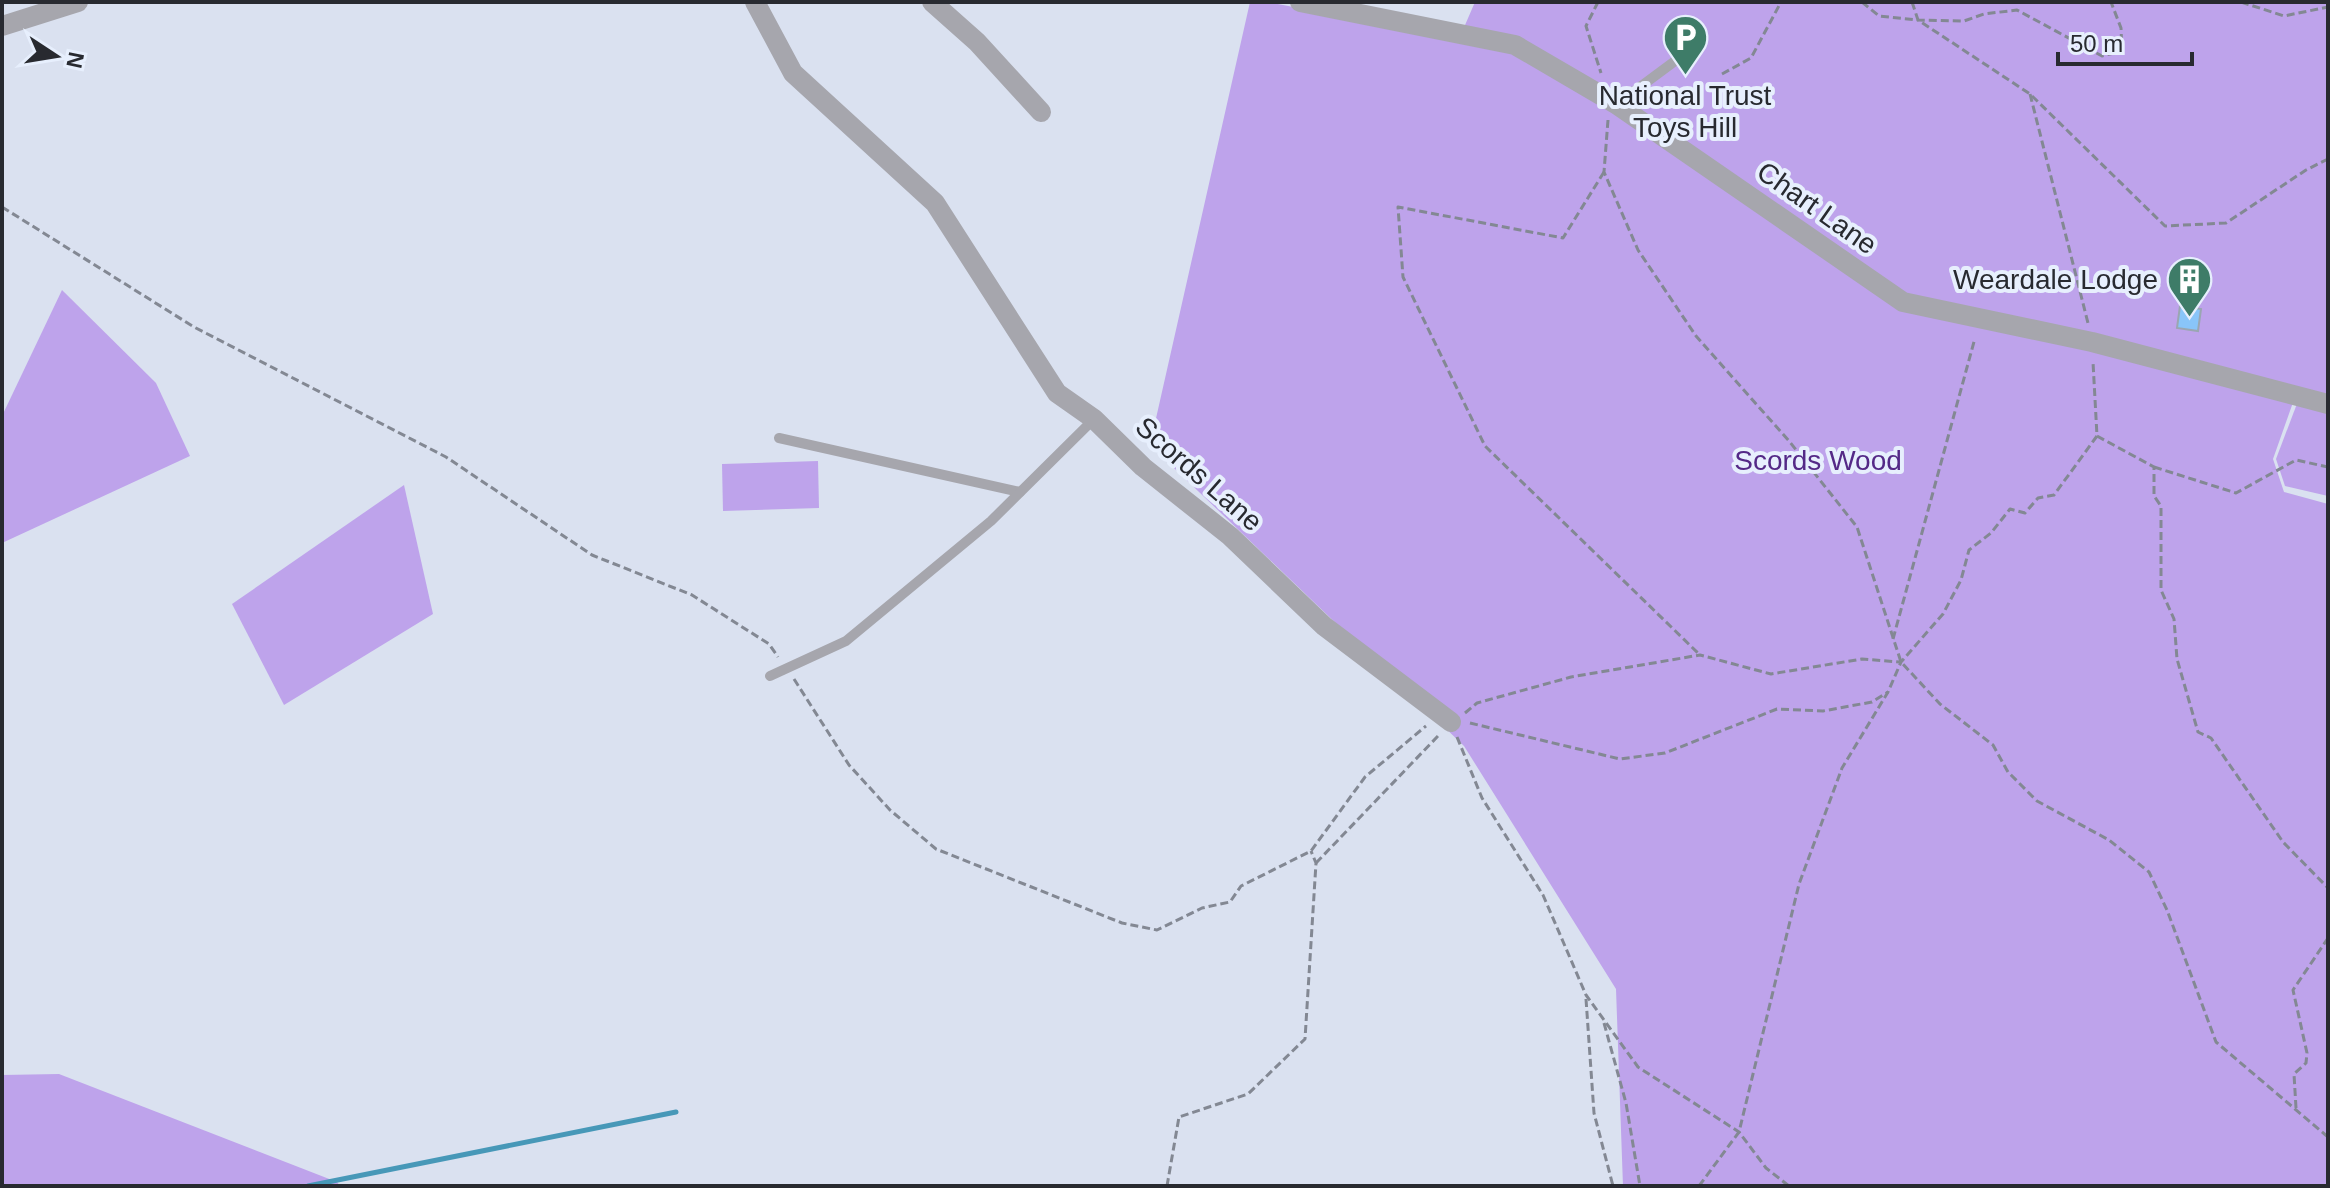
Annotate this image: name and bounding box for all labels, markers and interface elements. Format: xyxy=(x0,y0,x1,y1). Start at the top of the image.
parking icon: National Trust Toys Hill xyxy=(1661,14,1709,77)
north arrow xyxy=(16,16,96,96)
scale bar xyxy=(2058,16,2192,66)
text: 50 m xyxy=(2070,30,2123,57)
text: N xyxy=(61,50,89,70)
place label: National Trust Toys Hill xyxy=(1599,80,1772,143)
street label: Chart Lane xyxy=(1751,156,1883,260)
building icon: Weardale Lodge xyxy=(2165,255,2213,318)
place label: Weardale Lodge xyxy=(1953,264,2158,295)
street label: Scords Lane xyxy=(1130,411,1268,537)
park label: Scords Wood xyxy=(1734,445,1902,476)

